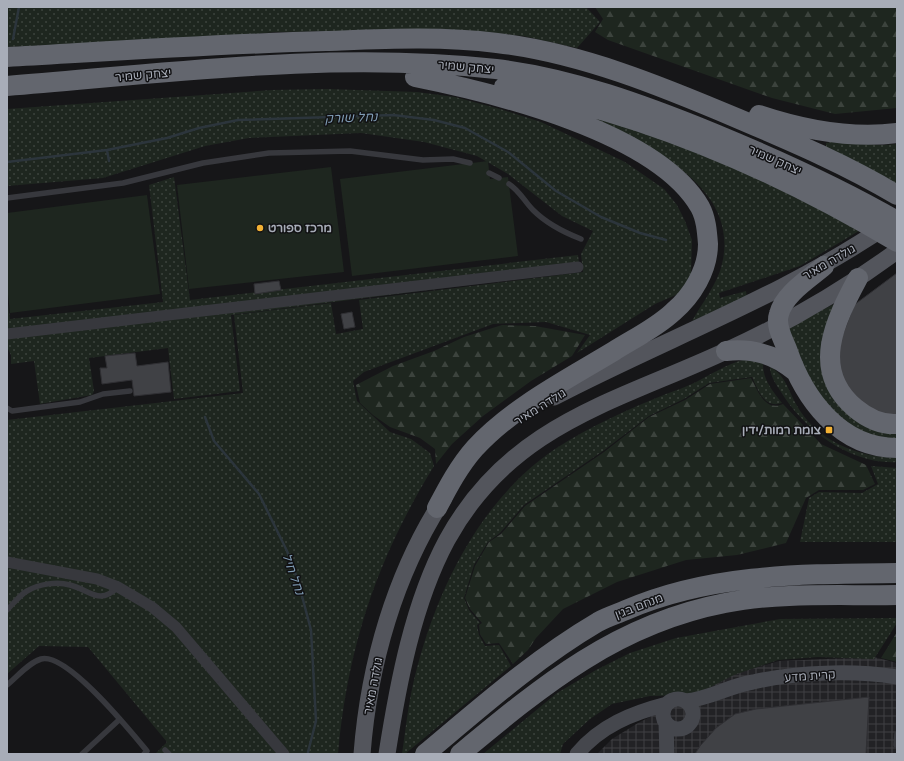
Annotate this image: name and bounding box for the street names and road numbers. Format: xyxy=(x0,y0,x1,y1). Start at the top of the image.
street label: יצחק שמיר xyxy=(437,58,495,76)
street label: יצחק שמיר xyxy=(114,66,172,84)
street label: יצחק שמיר xyxy=(746,142,804,178)
street label: גולדה מאיר xyxy=(800,241,858,283)
street label: גולדה מאיר xyxy=(511,386,569,428)
street label: מנחם בגין xyxy=(613,590,665,622)
street label: גולדה מאיר xyxy=(361,656,385,716)
street label: קרית מדע xyxy=(784,667,836,685)

